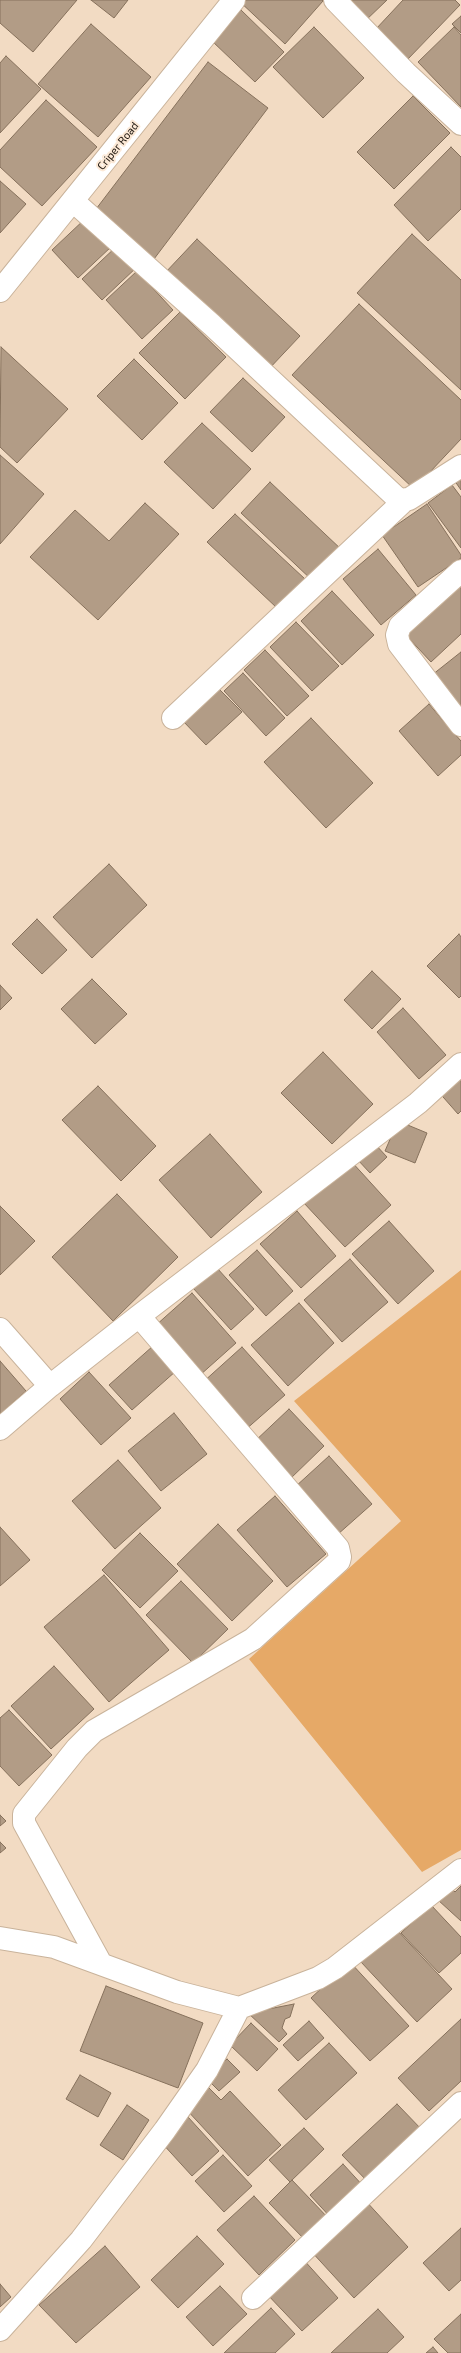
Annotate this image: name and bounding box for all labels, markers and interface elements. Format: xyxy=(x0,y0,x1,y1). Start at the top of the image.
street label: Criper Road xyxy=(95,119,141,173)

